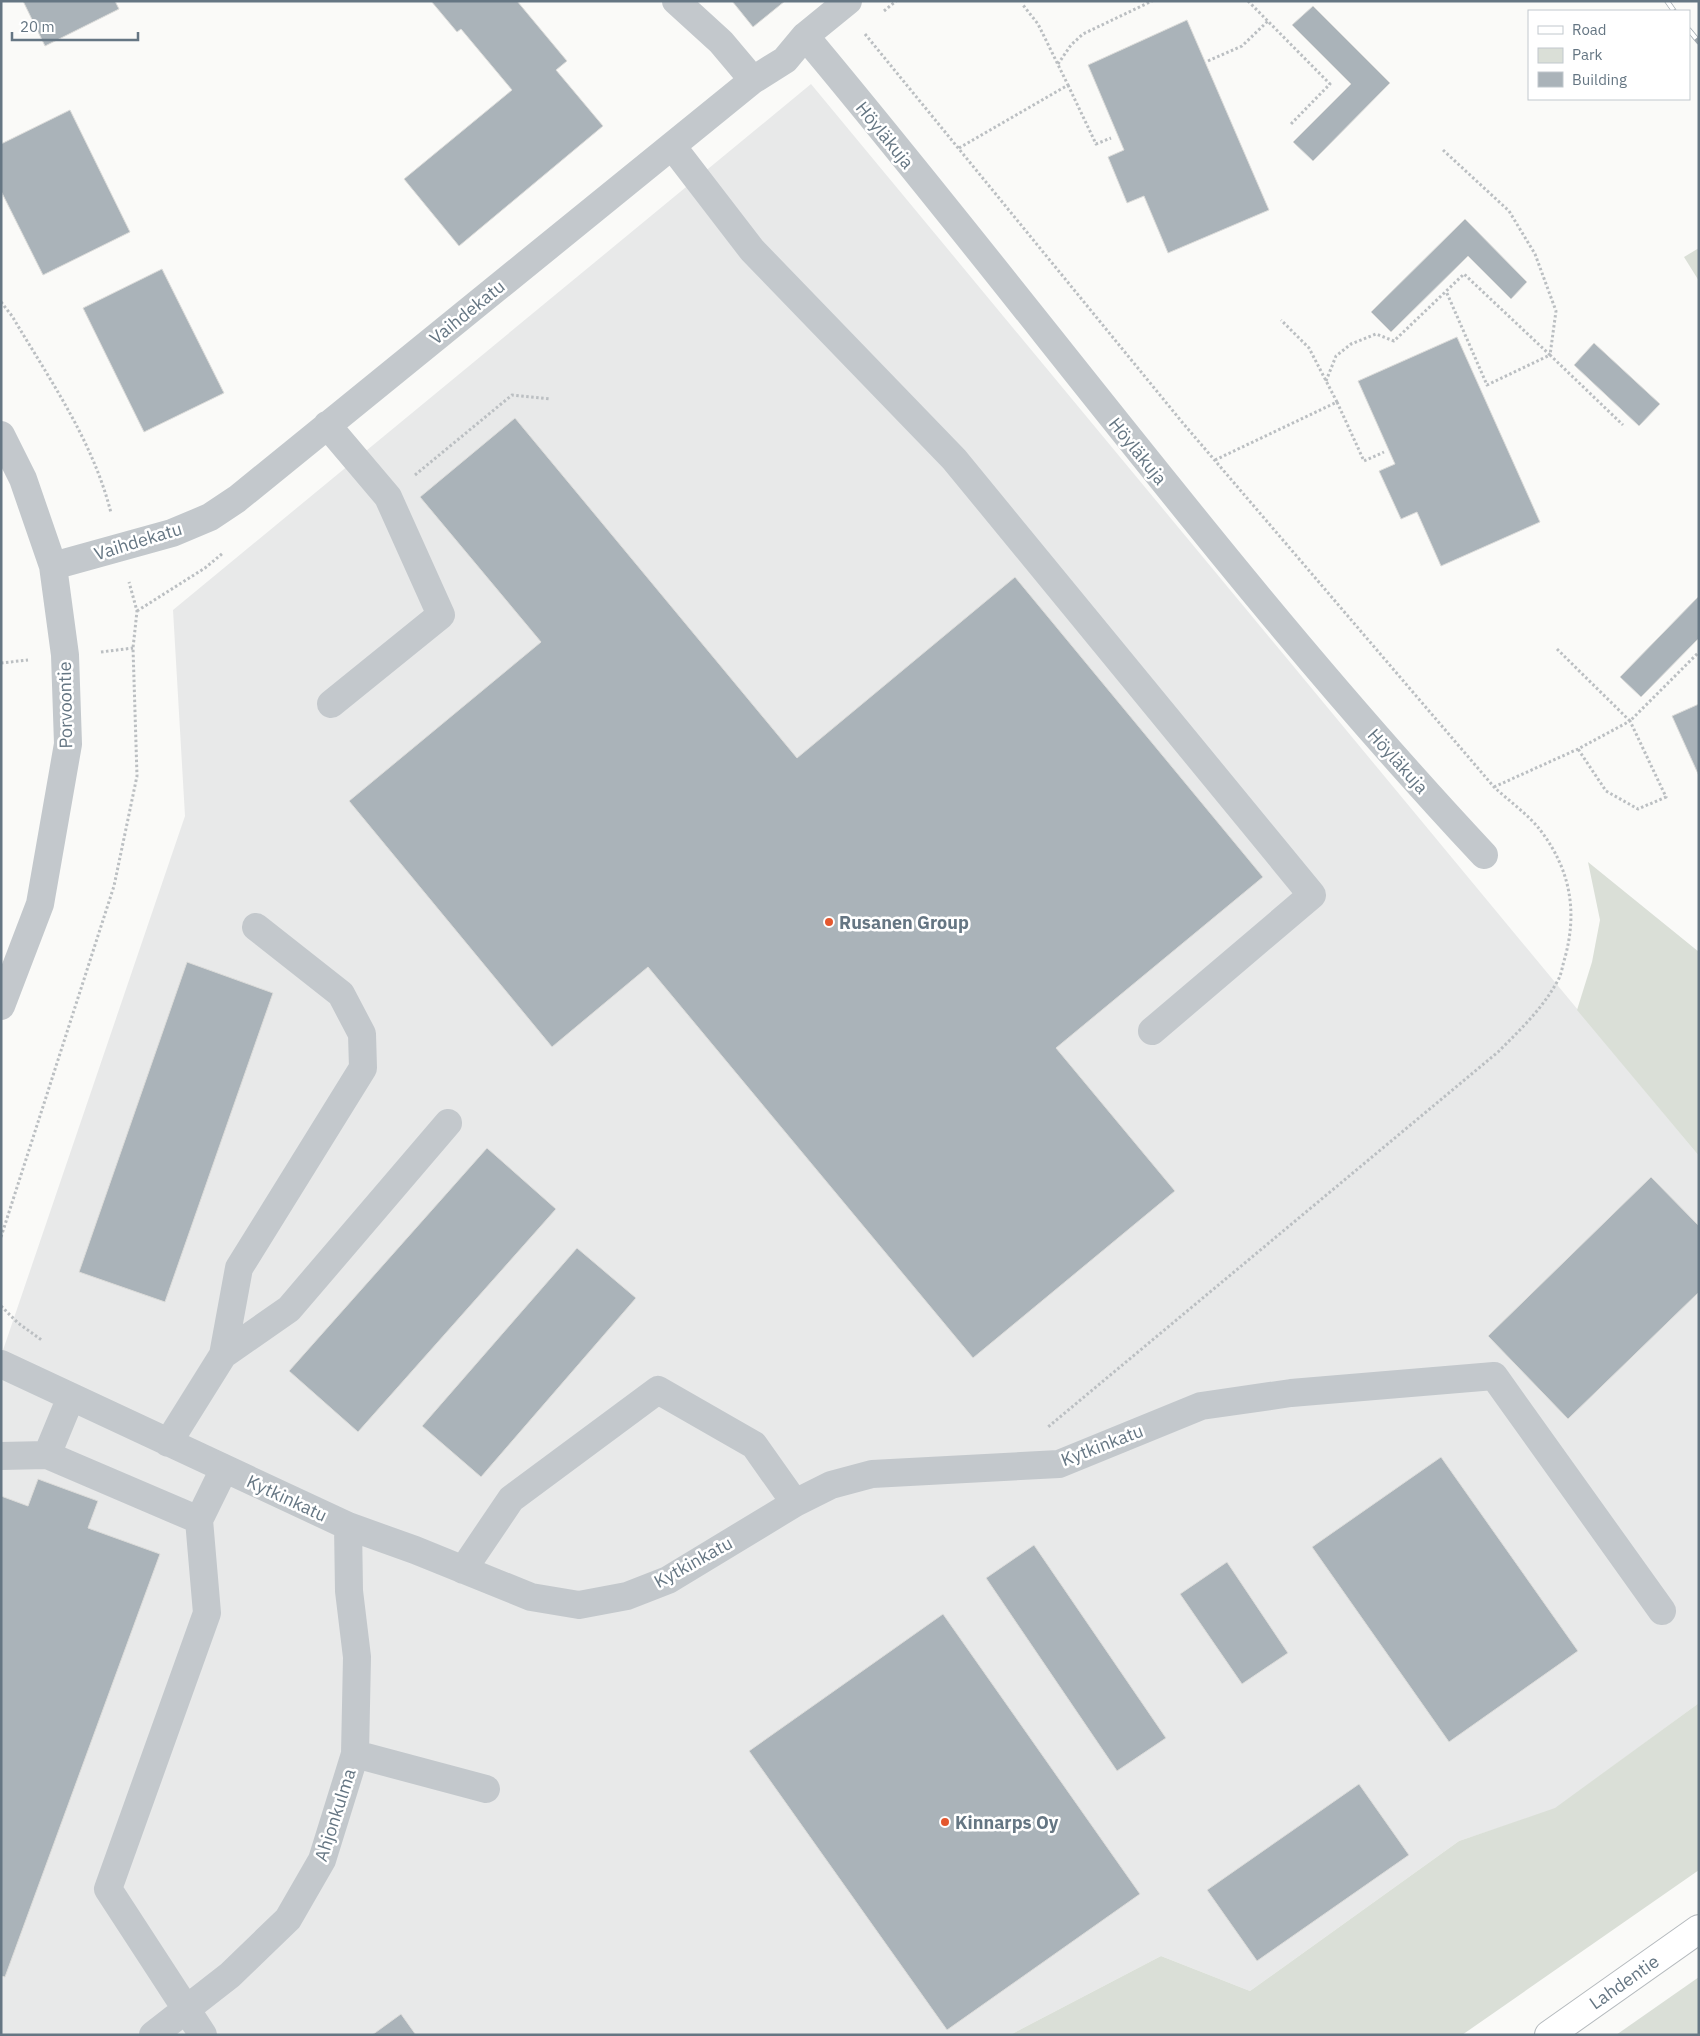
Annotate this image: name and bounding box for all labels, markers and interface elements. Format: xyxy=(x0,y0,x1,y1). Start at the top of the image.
scale bar xyxy=(12,10,139,42)
legend xyxy=(1528,10,1690,100)
text: 20 m xyxy=(20,17,55,36)
text: Road xyxy=(1572,20,1607,39)
text: Park xyxy=(1572,45,1602,64)
text: Building xyxy=(1572,70,1627,89)
street label: Höyläkuja xyxy=(851,97,919,174)
street label: Vaihdekatu xyxy=(425,275,509,349)
street label: Höyläkuja xyxy=(1104,413,1172,490)
street label: Vaihdekatu xyxy=(91,517,185,565)
street label: Porvoontie xyxy=(53,661,77,749)
street label: Höyläkuja xyxy=(1363,724,1434,799)
place label: Rusanen Group xyxy=(839,911,969,934)
marker: Rusanen Group xyxy=(823,916,835,928)
street label: Kytkinkatu xyxy=(1058,1419,1146,1471)
street label: Kytkinkatu xyxy=(243,1469,331,1527)
street label: Kytkinkatu xyxy=(650,1531,736,1593)
street label: Ahjonkulma xyxy=(309,1765,361,1864)
place label: Kinnarps Oy xyxy=(955,1811,1059,1834)
marker: Kinnarps Oy xyxy=(939,1816,951,1828)
street label: Lahdentie xyxy=(1585,1950,1663,2014)

